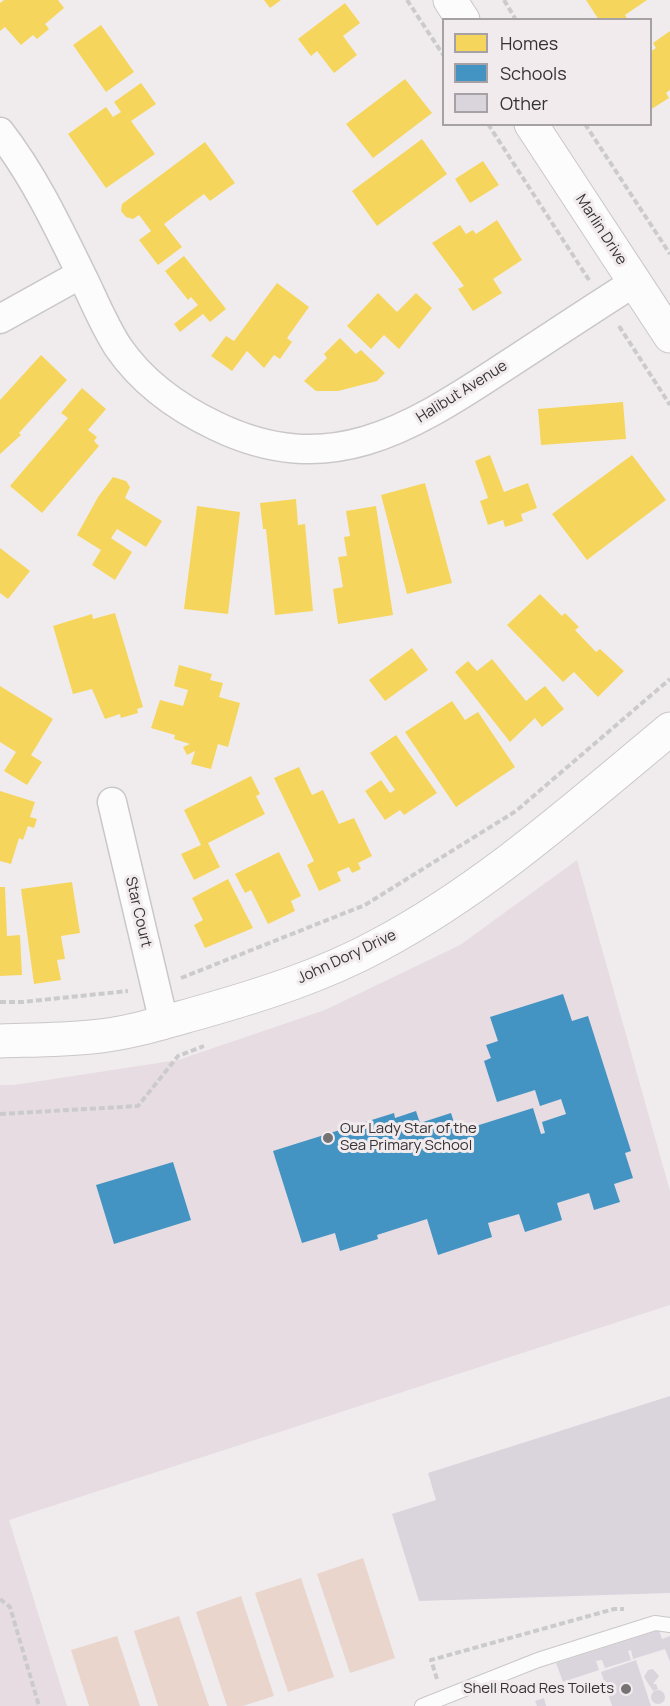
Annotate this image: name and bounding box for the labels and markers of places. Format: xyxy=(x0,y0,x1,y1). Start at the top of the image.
place label: Our Lady Star of the Sea Primary School xyxy=(340,1120,477,1155)
marker: Our Lady Star of the Sea Primary School xyxy=(321,1131,335,1145)
place label: Shell Road Res Toilets xyxy=(463,1680,614,1698)
marker: Shell Road Res Toilets xyxy=(619,1682,633,1696)

